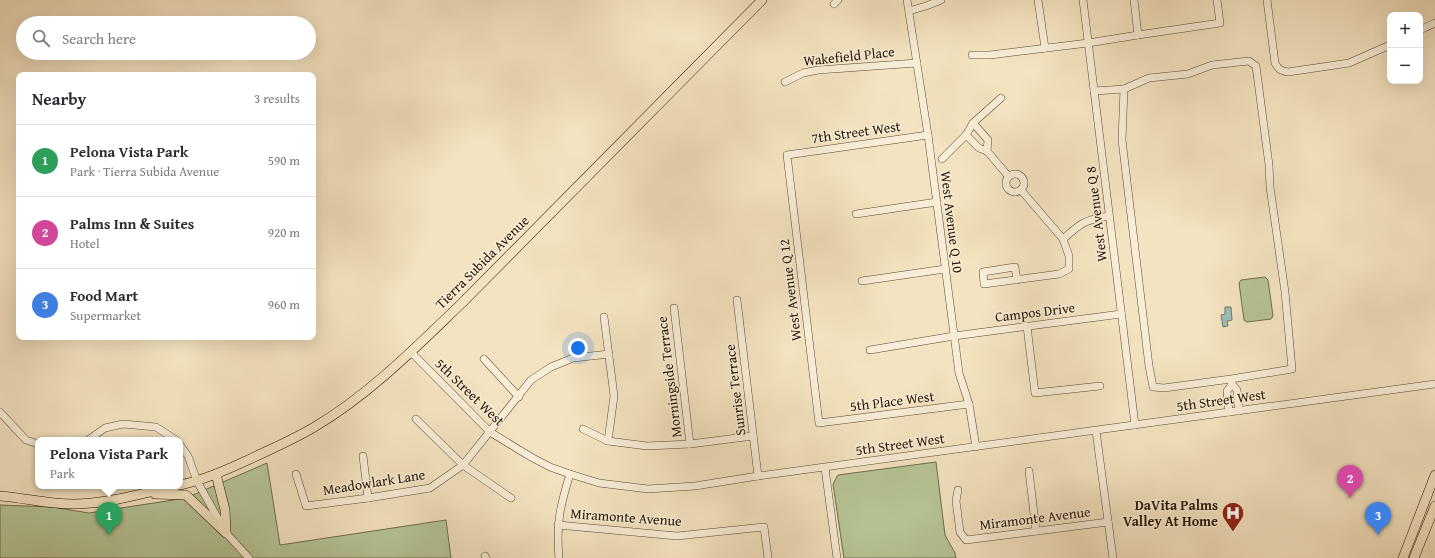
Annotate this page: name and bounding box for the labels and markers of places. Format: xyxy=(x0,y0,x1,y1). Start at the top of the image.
pin: 2 xyxy=(1337,465,1363,498)
place label: DaVita Palms Valley At Home xyxy=(1123,495,1218,531)
hospital icon: DaVita Palms Valley At Home xyxy=(1220,500,1246,533)
pin: 1 xyxy=(96,502,122,535)
pin: 3 xyxy=(1365,502,1391,535)

